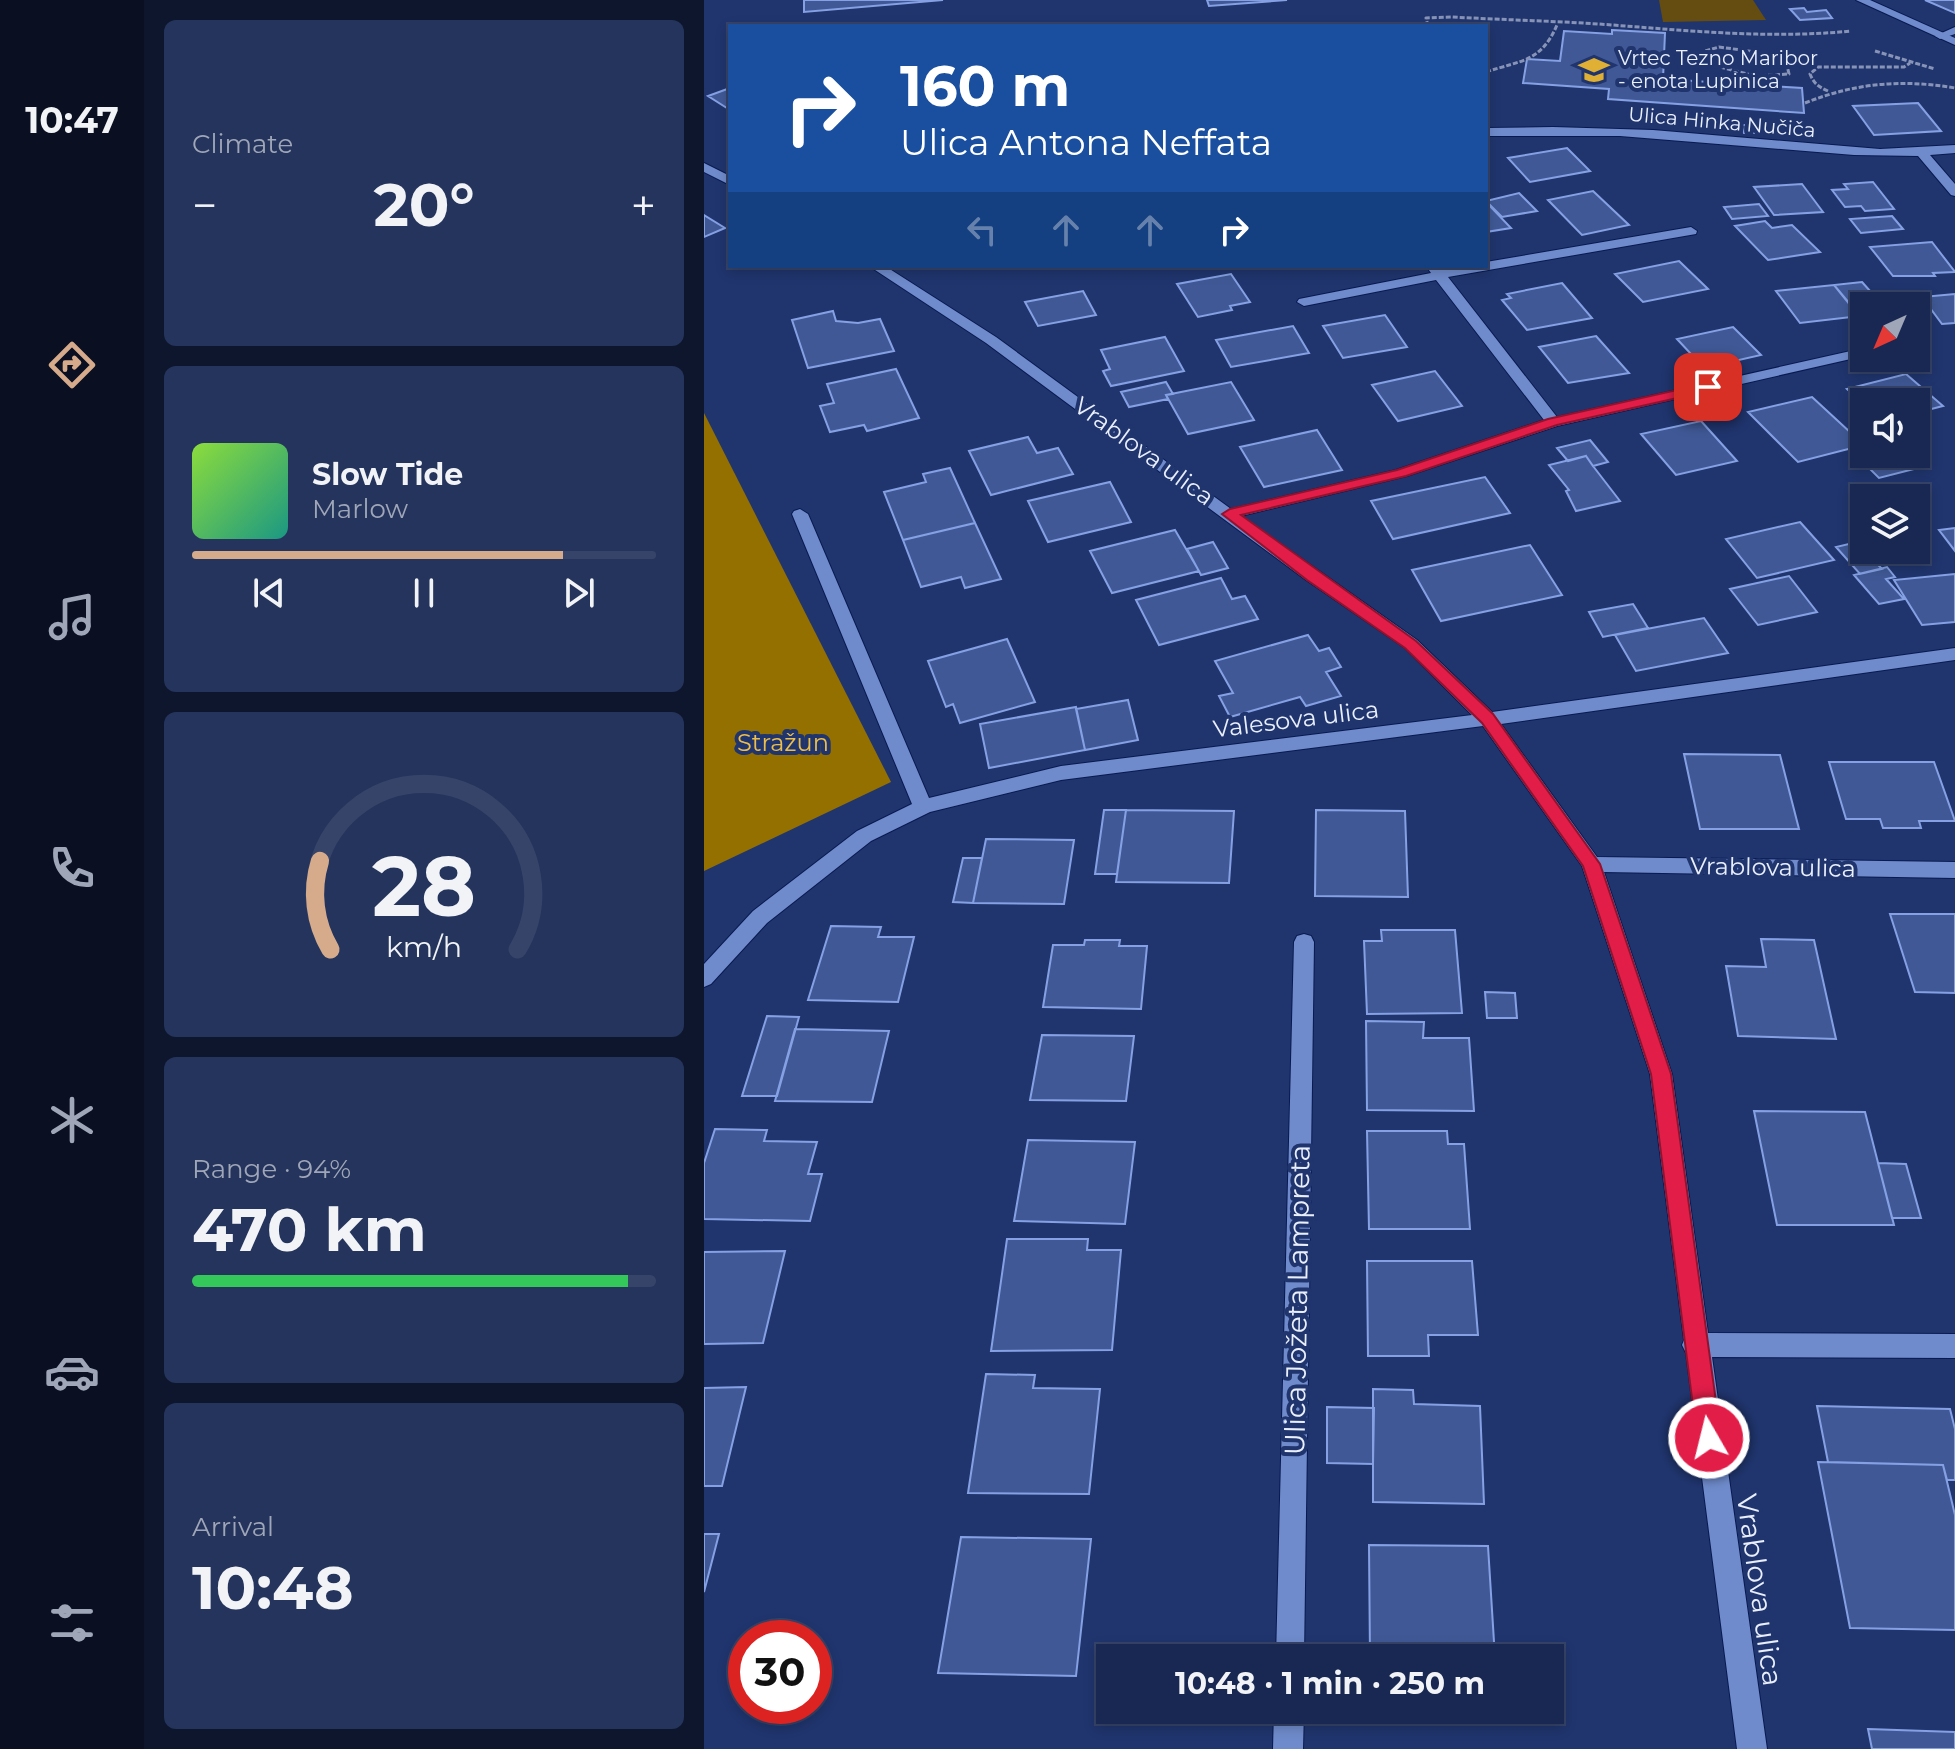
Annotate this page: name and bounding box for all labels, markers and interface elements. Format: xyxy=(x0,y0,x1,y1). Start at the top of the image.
place label: Vrtec Tezno Maribor - enota Lupinica xyxy=(1618,46,1818,93)
text: 160 m xyxy=(900,52,1070,120)
school or university icon: Vrtec Tezno Maribor - enota Lupinica xyxy=(1577,53,1611,87)
icon: right xyxy=(768,56,872,160)
text: 10:47 xyxy=(25,98,119,142)
street label: Ulica Hinka Nučiča xyxy=(1627,102,1817,142)
text: Ulica Antona Neffata xyxy=(900,120,1272,164)
text: Climate xyxy=(192,128,293,160)
text: 20° xyxy=(373,168,475,241)
text: − xyxy=(192,178,217,232)
text: + xyxy=(631,178,656,232)
icon: left xyxy=(960,208,1004,252)
icon: ahead xyxy=(1044,208,1088,252)
icon: ahead xyxy=(1128,208,1172,252)
icon: right xyxy=(1212,208,1256,252)
north arrow xyxy=(1850,292,1930,372)
map controls xyxy=(1850,292,1930,564)
icon: directions xyxy=(44,337,100,393)
pin xyxy=(1674,353,1742,421)
icon: arrive xyxy=(1686,365,1730,409)
button: sound xyxy=(1850,388,1930,468)
street label: Vrablova ulica xyxy=(1068,391,1220,511)
text: Slow Tide xyxy=(312,456,463,493)
button: layers xyxy=(1850,484,1930,564)
text: Marlow xyxy=(312,493,408,525)
icon: previous xyxy=(247,571,291,615)
icon: pause xyxy=(402,571,446,615)
icon: next xyxy=(557,571,601,615)
icon: music xyxy=(44,589,100,645)
street label: Valesova ulica xyxy=(1212,694,1380,744)
park label: Stražun xyxy=(737,728,829,757)
text: 28 xyxy=(372,835,476,937)
icon: phone xyxy=(44,840,100,896)
street label: Vrablova ulica xyxy=(1690,851,1856,883)
text: km/h xyxy=(386,930,462,965)
icon: climate xyxy=(44,1092,100,1148)
street label: Ulica Jožeta Lampreta xyxy=(1277,1144,1317,1456)
text: Range · 94% xyxy=(192,1153,351,1185)
text: 470 km xyxy=(192,1193,427,1266)
icon: car xyxy=(44,1344,100,1400)
position arrow xyxy=(1667,1396,1751,1480)
street label: Vrablova ulica xyxy=(1730,1492,1790,1688)
text: Arrival xyxy=(192,1511,274,1543)
text: 10:48 xyxy=(192,1551,354,1624)
icon: filters xyxy=(44,1595,100,1651)
speed limit sign: 30 xyxy=(728,1620,832,1724)
text: 10:48 · 1 min · 250 m xyxy=(1175,1665,1485,1702)

